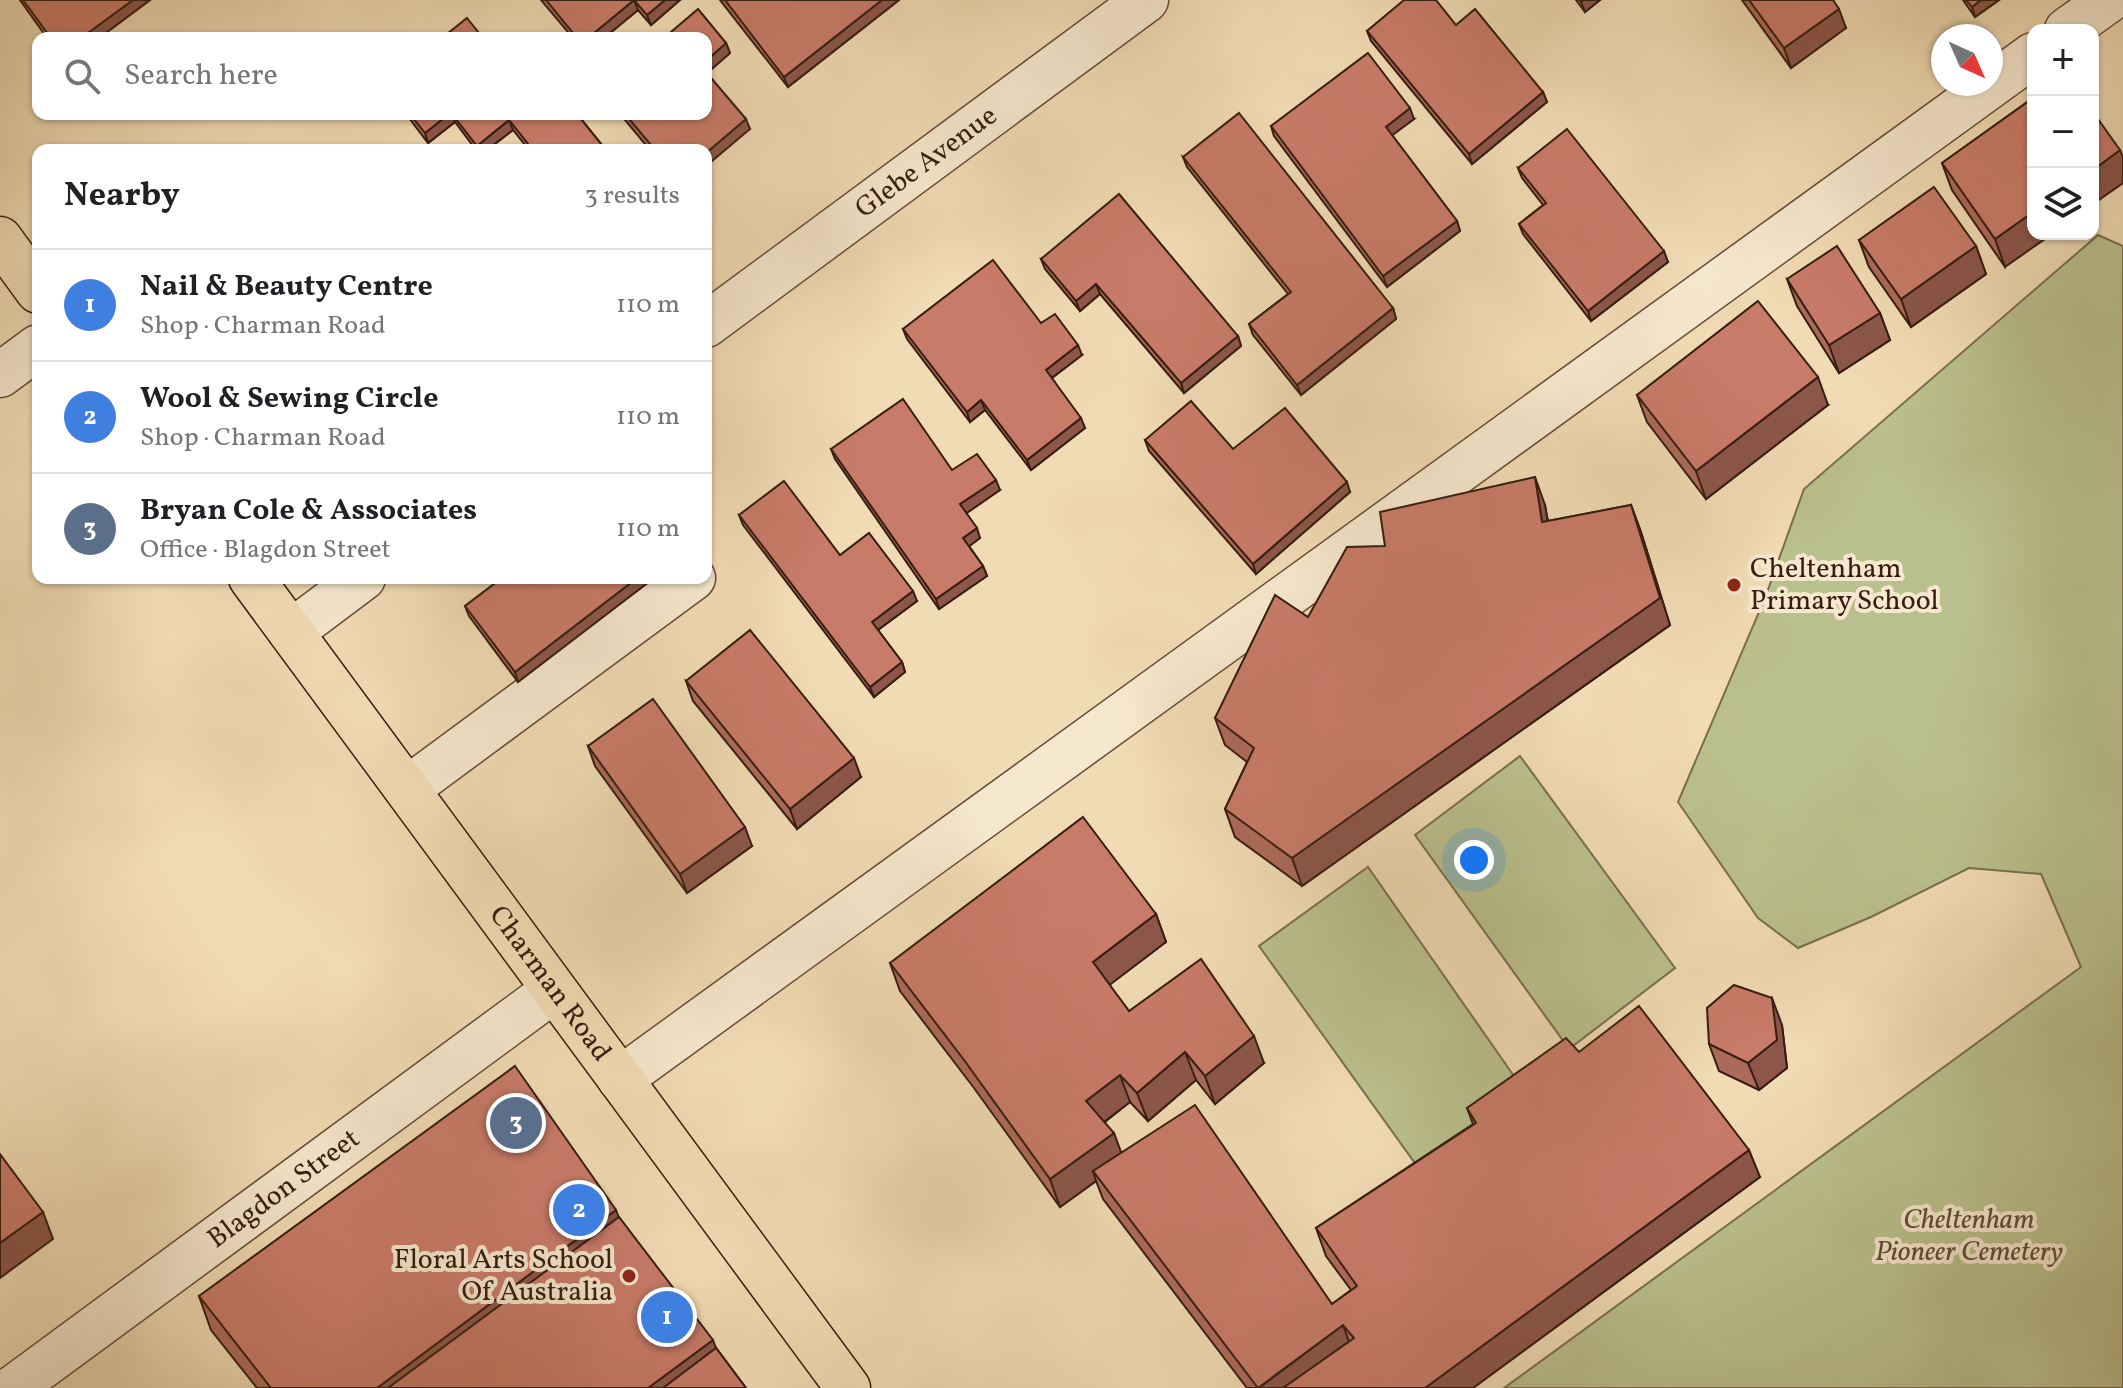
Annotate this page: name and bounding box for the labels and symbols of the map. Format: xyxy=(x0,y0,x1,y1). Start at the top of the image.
north arrow xyxy=(1931,24,2003,96)
street label: Glebe Avenue xyxy=(847,97,1006,228)
place label: Cheltenham Primary School xyxy=(1750,550,1939,621)
marker: Cheltenham Primary School xyxy=(1725,576,1743,594)
your location xyxy=(1454,840,1494,880)
street label: Charman Road xyxy=(479,898,621,1070)
pin: 3 xyxy=(490,1093,542,1153)
street label: Blagdon Street xyxy=(199,1120,368,1258)
pin: 2 xyxy=(553,1180,605,1240)
park label: Cheltenham Pioneer Cemetery xyxy=(1875,1201,2063,1272)
place label: Floral Arts School Of Australia xyxy=(394,1241,613,1312)
marker: Floral Arts School Of Australia xyxy=(620,1267,638,1285)
pin: 1 xyxy=(641,1287,693,1347)

